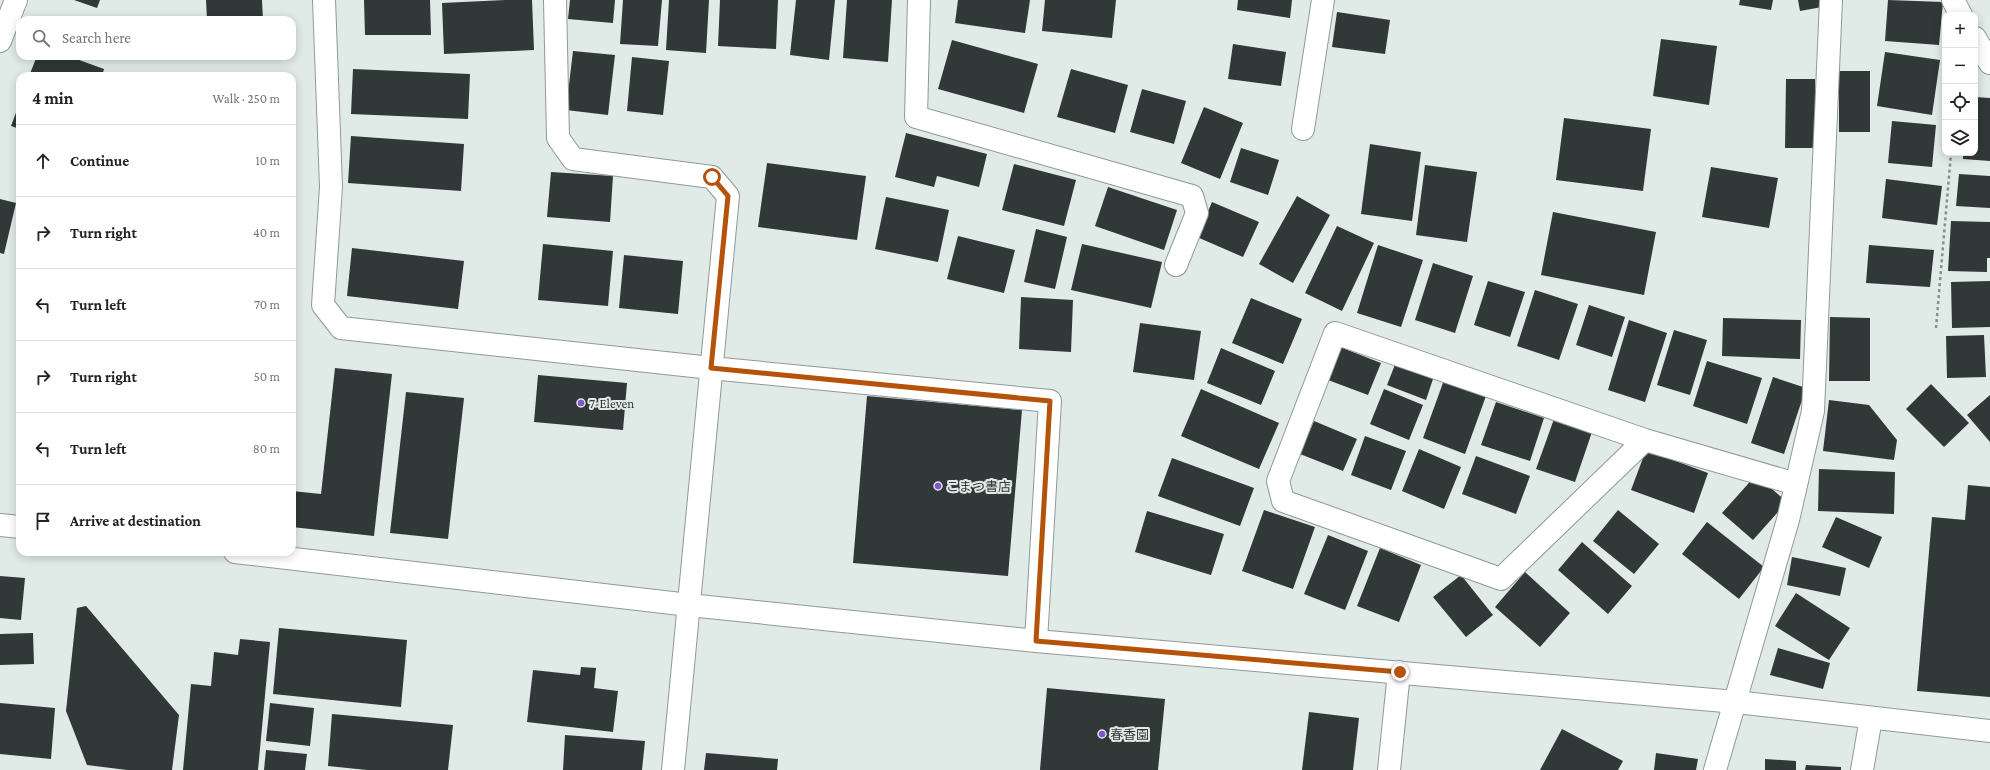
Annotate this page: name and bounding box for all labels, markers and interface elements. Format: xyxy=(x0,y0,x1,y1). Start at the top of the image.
map controls xyxy=(1942,12,1978,156)
button: + xyxy=(1942,12,1978,48)
search box xyxy=(16,16,296,60)
icon: search xyxy=(30,27,52,49)
text: Search here xyxy=(62,30,131,46)
button: − xyxy=(1942,48,1978,84)
button: locate xyxy=(1942,84,1978,120)
text: 4 min xyxy=(32,89,74,108)
text: Walk · 250 m xyxy=(212,91,280,106)
button: layers xyxy=(1942,120,1978,156)
icon: ahead xyxy=(32,150,54,172)
text: Continue xyxy=(70,153,129,169)
text: 10 m xyxy=(255,153,280,168)
route start xyxy=(703,168,721,186)
icon: right xyxy=(32,222,54,244)
text: Turn right xyxy=(70,225,137,241)
text: 40 m xyxy=(253,225,280,240)
icon: left xyxy=(32,294,54,316)
text: Turn left xyxy=(70,297,126,313)
text: 70 m xyxy=(254,297,280,312)
icon: right xyxy=(32,366,54,388)
text: Turn right xyxy=(70,369,137,385)
text: 50 m xyxy=(254,369,280,384)
place label: 7-Eleven xyxy=(589,396,634,411)
marker: 7-Eleven xyxy=(576,398,586,408)
icon: left xyxy=(32,438,54,460)
text: Turn left xyxy=(70,441,126,457)
text: 80 m xyxy=(253,441,280,456)
place label: こまつ書店 xyxy=(946,479,1011,494)
marker: こまつ書店 xyxy=(933,481,943,491)
icon: arrive xyxy=(32,510,54,532)
text: Arrive at destination xyxy=(70,513,201,529)
route end xyxy=(1391,663,1409,681)
place label: 春香園 xyxy=(1110,727,1149,742)
marker: 春香園 xyxy=(1097,729,1107,739)

